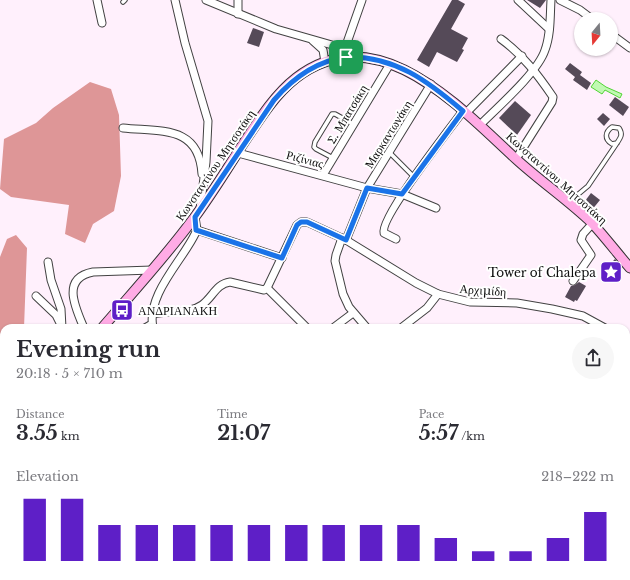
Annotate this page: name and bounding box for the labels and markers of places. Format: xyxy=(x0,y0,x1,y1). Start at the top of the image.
pin xyxy=(329,40,363,74)
place icon: Tower of Chalepa xyxy=(598,259,624,285)
place label: Tower of Chalepa xyxy=(488,265,596,280)
bus stop icon: ΑΝΔΡΙΑΝΑΚΗ xyxy=(109,297,135,323)
place label: ΑΝΔΡΙΑΝΑΚΗ xyxy=(138,303,217,318)

